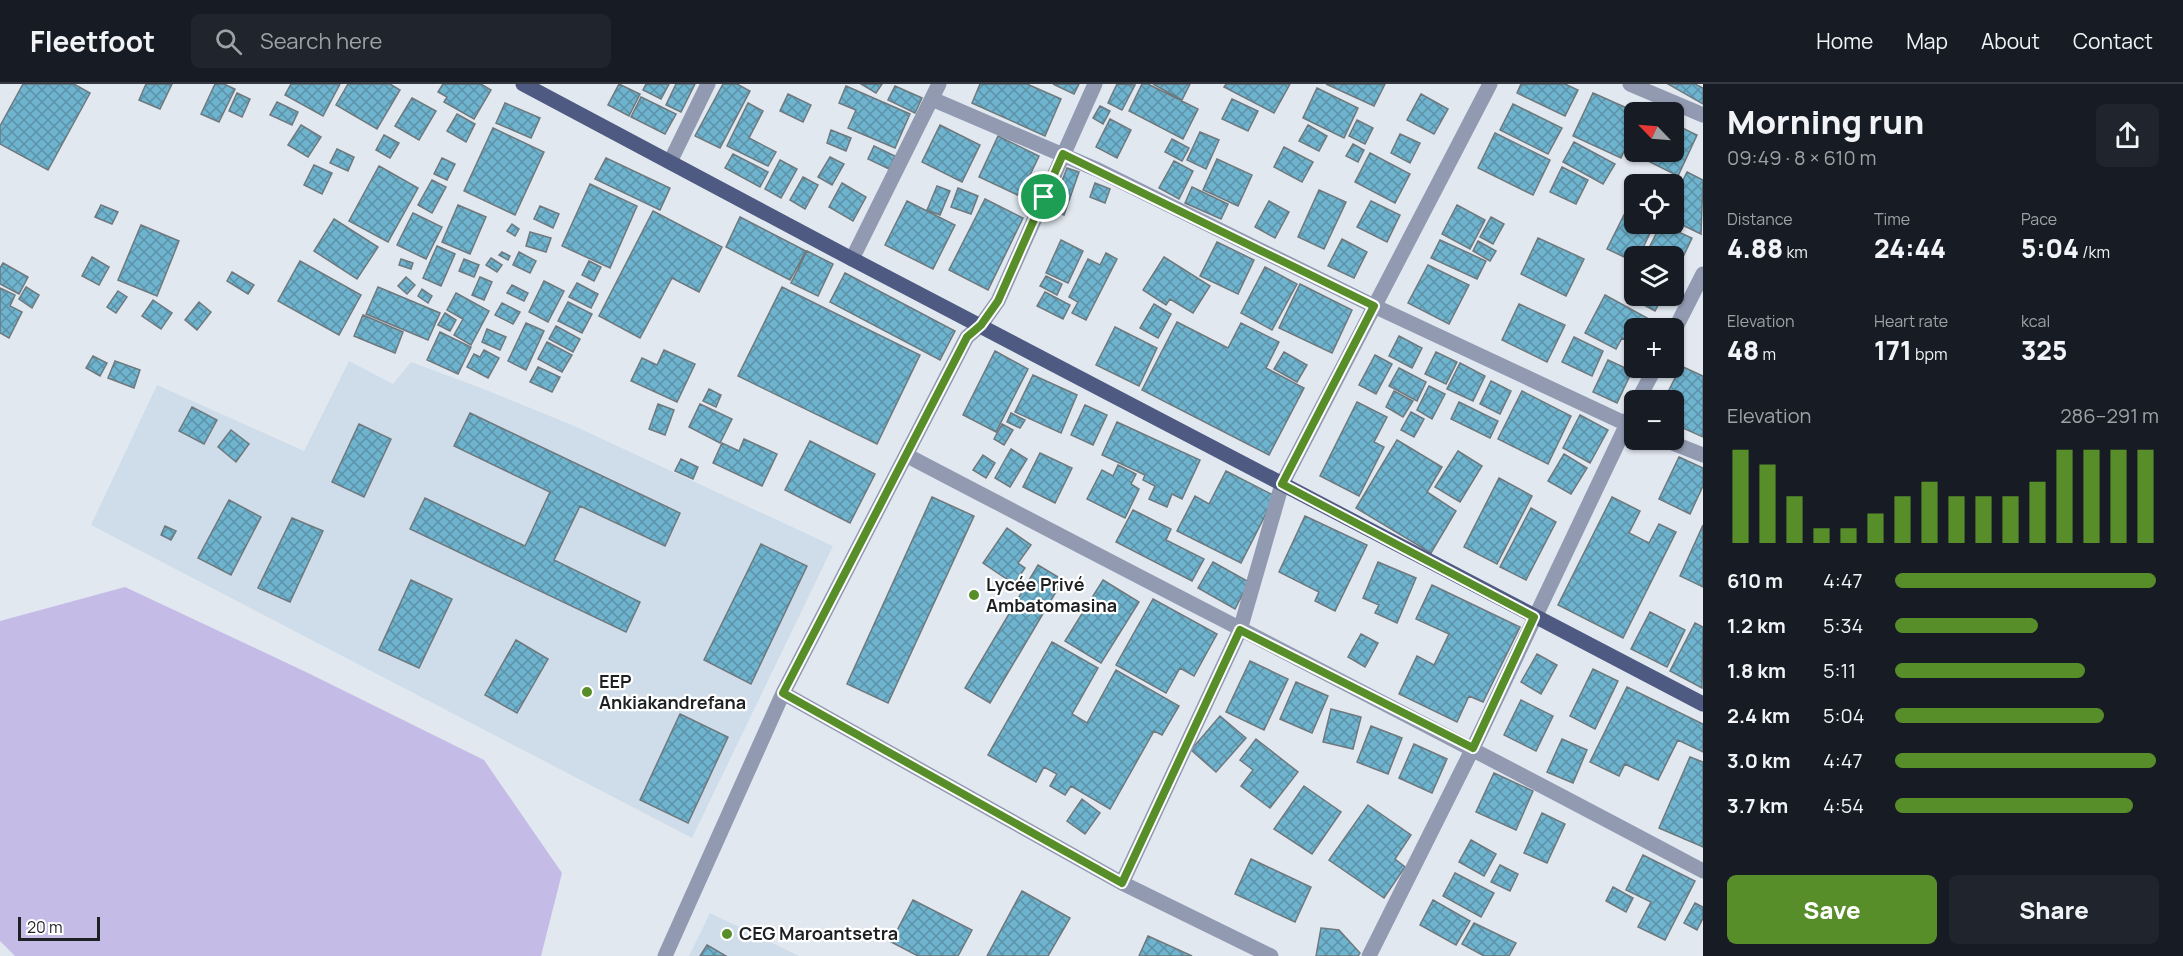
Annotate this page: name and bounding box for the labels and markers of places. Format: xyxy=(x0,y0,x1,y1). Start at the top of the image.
pin xyxy=(1018,171,1069,222)
place label: Lycée Privé Ambatomasina xyxy=(986,572,1117,617)
marker: Lycée Privé Ambatomasina xyxy=(967,588,981,602)
place label: EEP Ankiakandrefana xyxy=(599,669,746,714)
marker: EEP Ankiakandrefana xyxy=(580,685,594,699)
place label: CEG Maroantsetra xyxy=(739,921,898,945)
marker: CEG Maroantsetra xyxy=(720,927,734,941)

